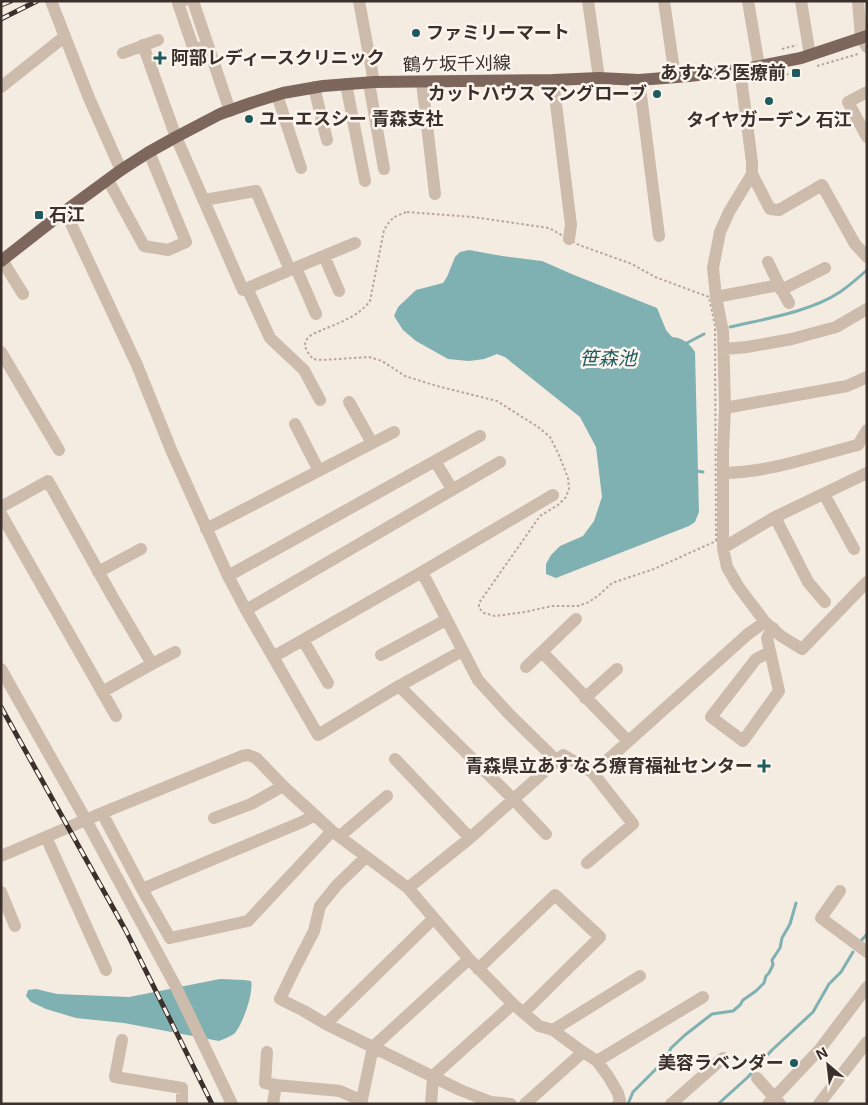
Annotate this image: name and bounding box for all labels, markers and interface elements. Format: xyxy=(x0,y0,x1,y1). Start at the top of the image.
place label: ファミリーマート xyxy=(426,22,570,43)
marker: ファミリーマート xyxy=(410,27,422,39)
place label: 阿部レディースクリニック xyxy=(171,47,385,68)
marker: 阿部レディースクリニック xyxy=(153,51,167,65)
street label: 鶴ケ坂千刈線 xyxy=(403,52,511,75)
place label: あすなろ医療前 xyxy=(660,62,786,83)
marker: あすなろ医療前 xyxy=(790,67,802,79)
place label: カットハウス マングローブ xyxy=(428,83,647,104)
marker: カットハウス マングローブ xyxy=(651,88,663,100)
marker: タイヤガーデン 石江 xyxy=(763,95,775,107)
place label: ユーエスシー 青森支社 xyxy=(259,108,443,129)
place label: タイヤガーデン 石江 xyxy=(686,109,852,130)
marker: ユーエスシー 青森支社 xyxy=(243,113,255,125)
place label: 石江 xyxy=(49,204,85,225)
marker: 石江 xyxy=(33,209,45,221)
water label: 笹森池 xyxy=(579,347,638,370)
place label: 青森県立あすなろ療育福祉センター xyxy=(465,755,753,776)
marker: 青森県立あすなろ療育福祉センター xyxy=(757,759,771,773)
north arrow xyxy=(803,1040,853,1090)
text: N xyxy=(813,1043,830,1063)
place label: 美容ラベンダー xyxy=(658,1052,784,1073)
marker: 美容ラベンダー xyxy=(788,1057,800,1069)

